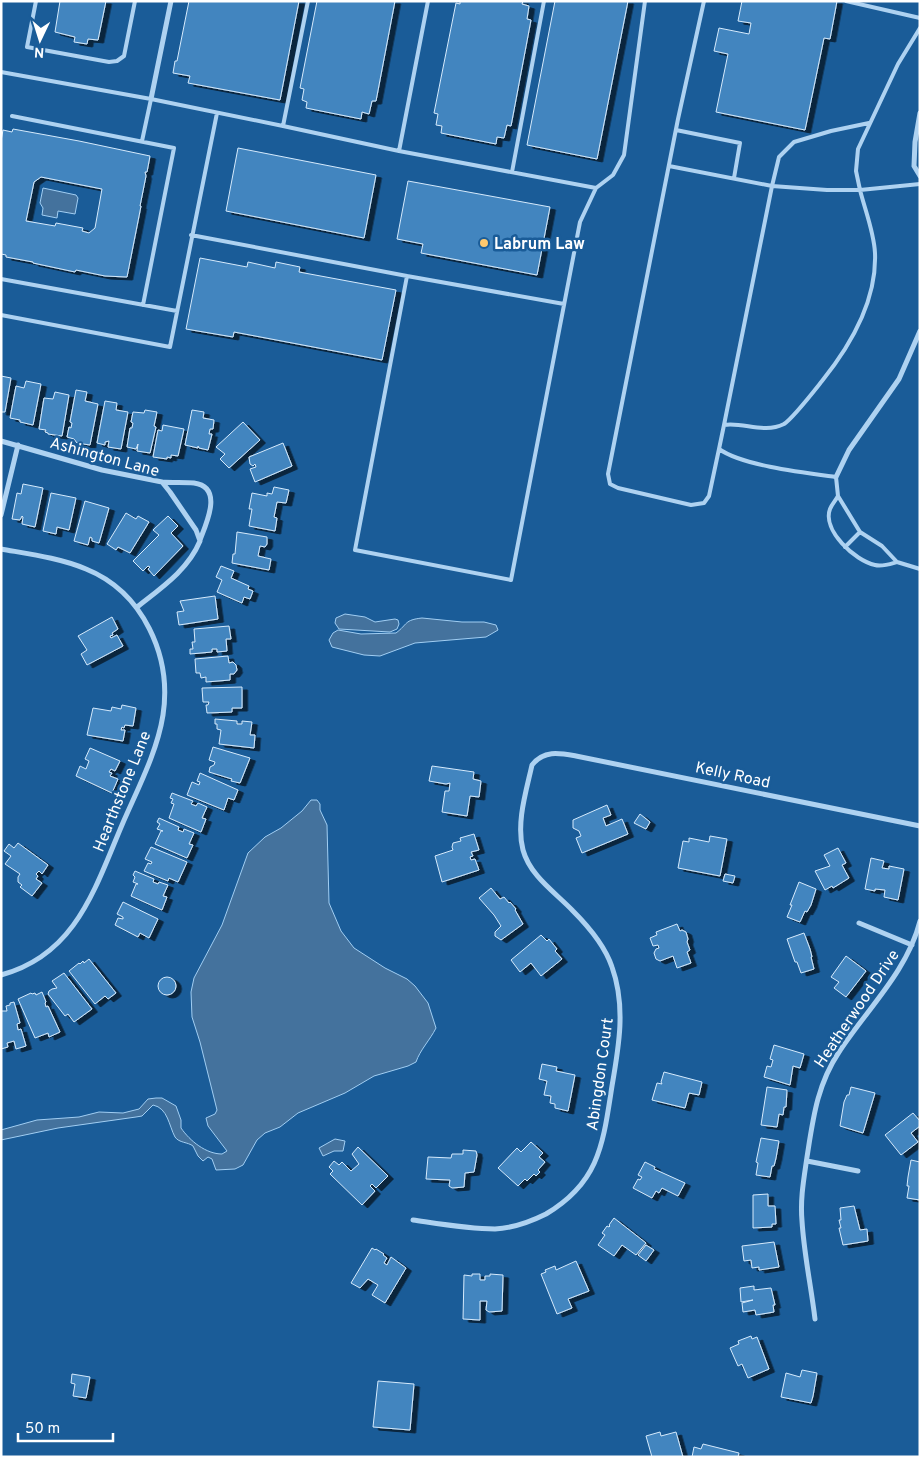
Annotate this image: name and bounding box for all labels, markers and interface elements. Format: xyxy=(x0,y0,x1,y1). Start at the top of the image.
north arrow xyxy=(15,15,65,65)
text: N xyxy=(34,43,45,60)
place label: Labrum Law xyxy=(494,235,585,255)
marker: Labrum Law xyxy=(478,237,490,249)
street label: Ashington Lane xyxy=(48,434,161,482)
street label: Hearthstone Lane xyxy=(89,728,156,855)
street label: Kelly Road xyxy=(693,758,772,794)
street label: Heatherwood Drive xyxy=(811,946,905,1072)
street label: Abingdon Court xyxy=(583,1017,619,1132)
scale bar xyxy=(18,1410,112,1442)
text: 50 m xyxy=(25,1420,60,1439)

